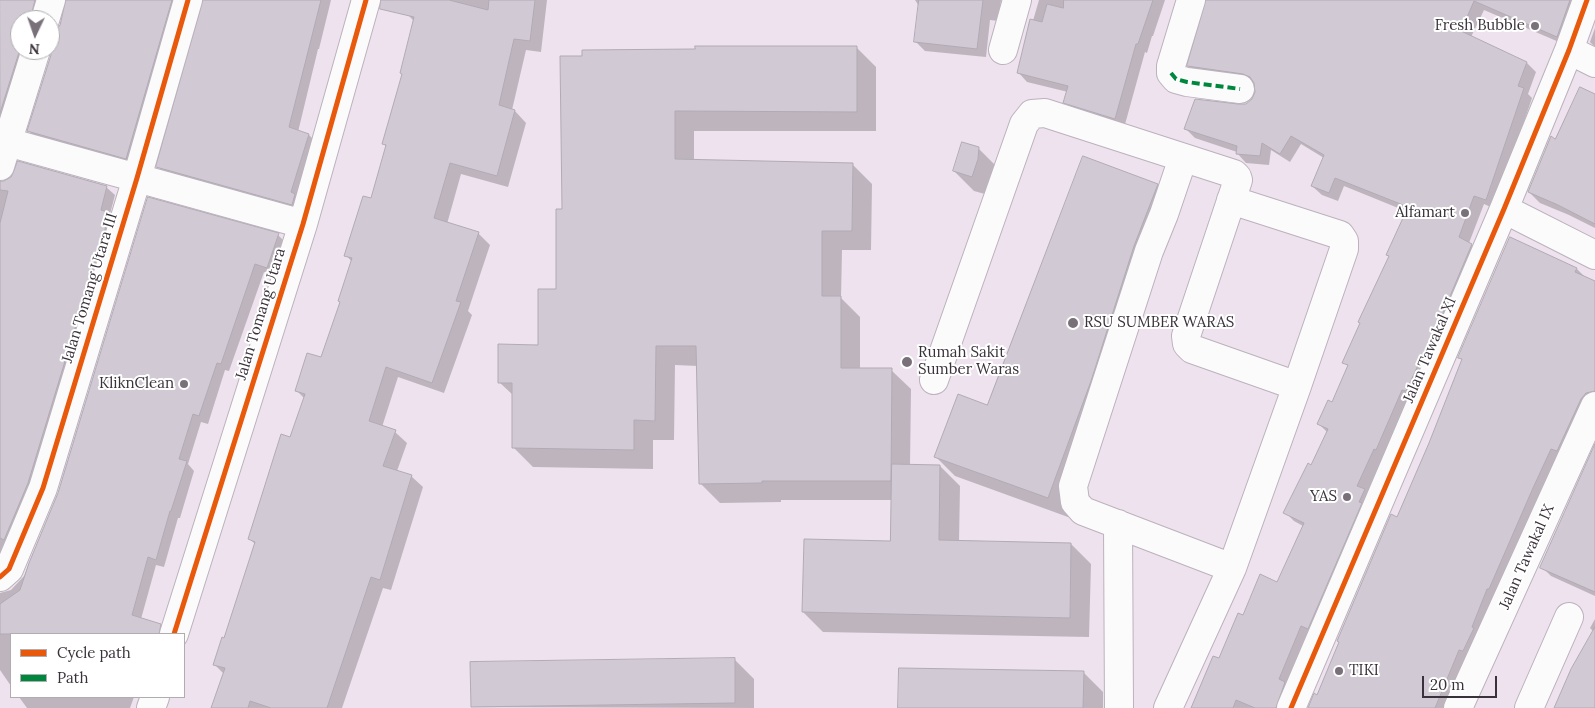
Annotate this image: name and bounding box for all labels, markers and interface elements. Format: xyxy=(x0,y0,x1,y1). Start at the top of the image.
north arrow xyxy=(10,10,60,60)
place label: Fresh Bubble xyxy=(1435,17,1525,35)
marker: Fresh Bubble xyxy=(1529,20,1541,32)
text: N xyxy=(28,40,40,58)
place label: Alfamart xyxy=(1395,204,1455,222)
marker: Alfamart xyxy=(1459,207,1471,219)
street label: Jalan Tomang Utara III xyxy=(59,211,121,365)
street label: Jalan Tomang Utara xyxy=(232,246,290,382)
street label: Jalan Tawakal XI xyxy=(1400,295,1460,405)
place label: RSU SUMBER WARAS xyxy=(1084,314,1234,332)
marker: RSU SUMBER WARAS xyxy=(1066,316,1080,330)
place label: Rumah Sakit Sumber Waras xyxy=(918,344,1019,379)
marker: Rumah Sakit Sumber Waras xyxy=(900,355,914,369)
place label: KliknClean xyxy=(99,375,174,393)
marker: KliknClean xyxy=(178,378,190,390)
place label: YAS xyxy=(1310,488,1337,506)
marker: YAS xyxy=(1341,491,1353,503)
street label: Jalan Tawakal IX xyxy=(1496,502,1558,612)
legend xyxy=(10,633,185,698)
text: Cycle path xyxy=(57,643,131,662)
place label: TIKI xyxy=(1349,662,1379,680)
marker: TIKI xyxy=(1333,665,1345,677)
scale bar xyxy=(1425,666,1500,698)
text: Path xyxy=(57,668,88,687)
text: 20 m xyxy=(1430,675,1465,694)

